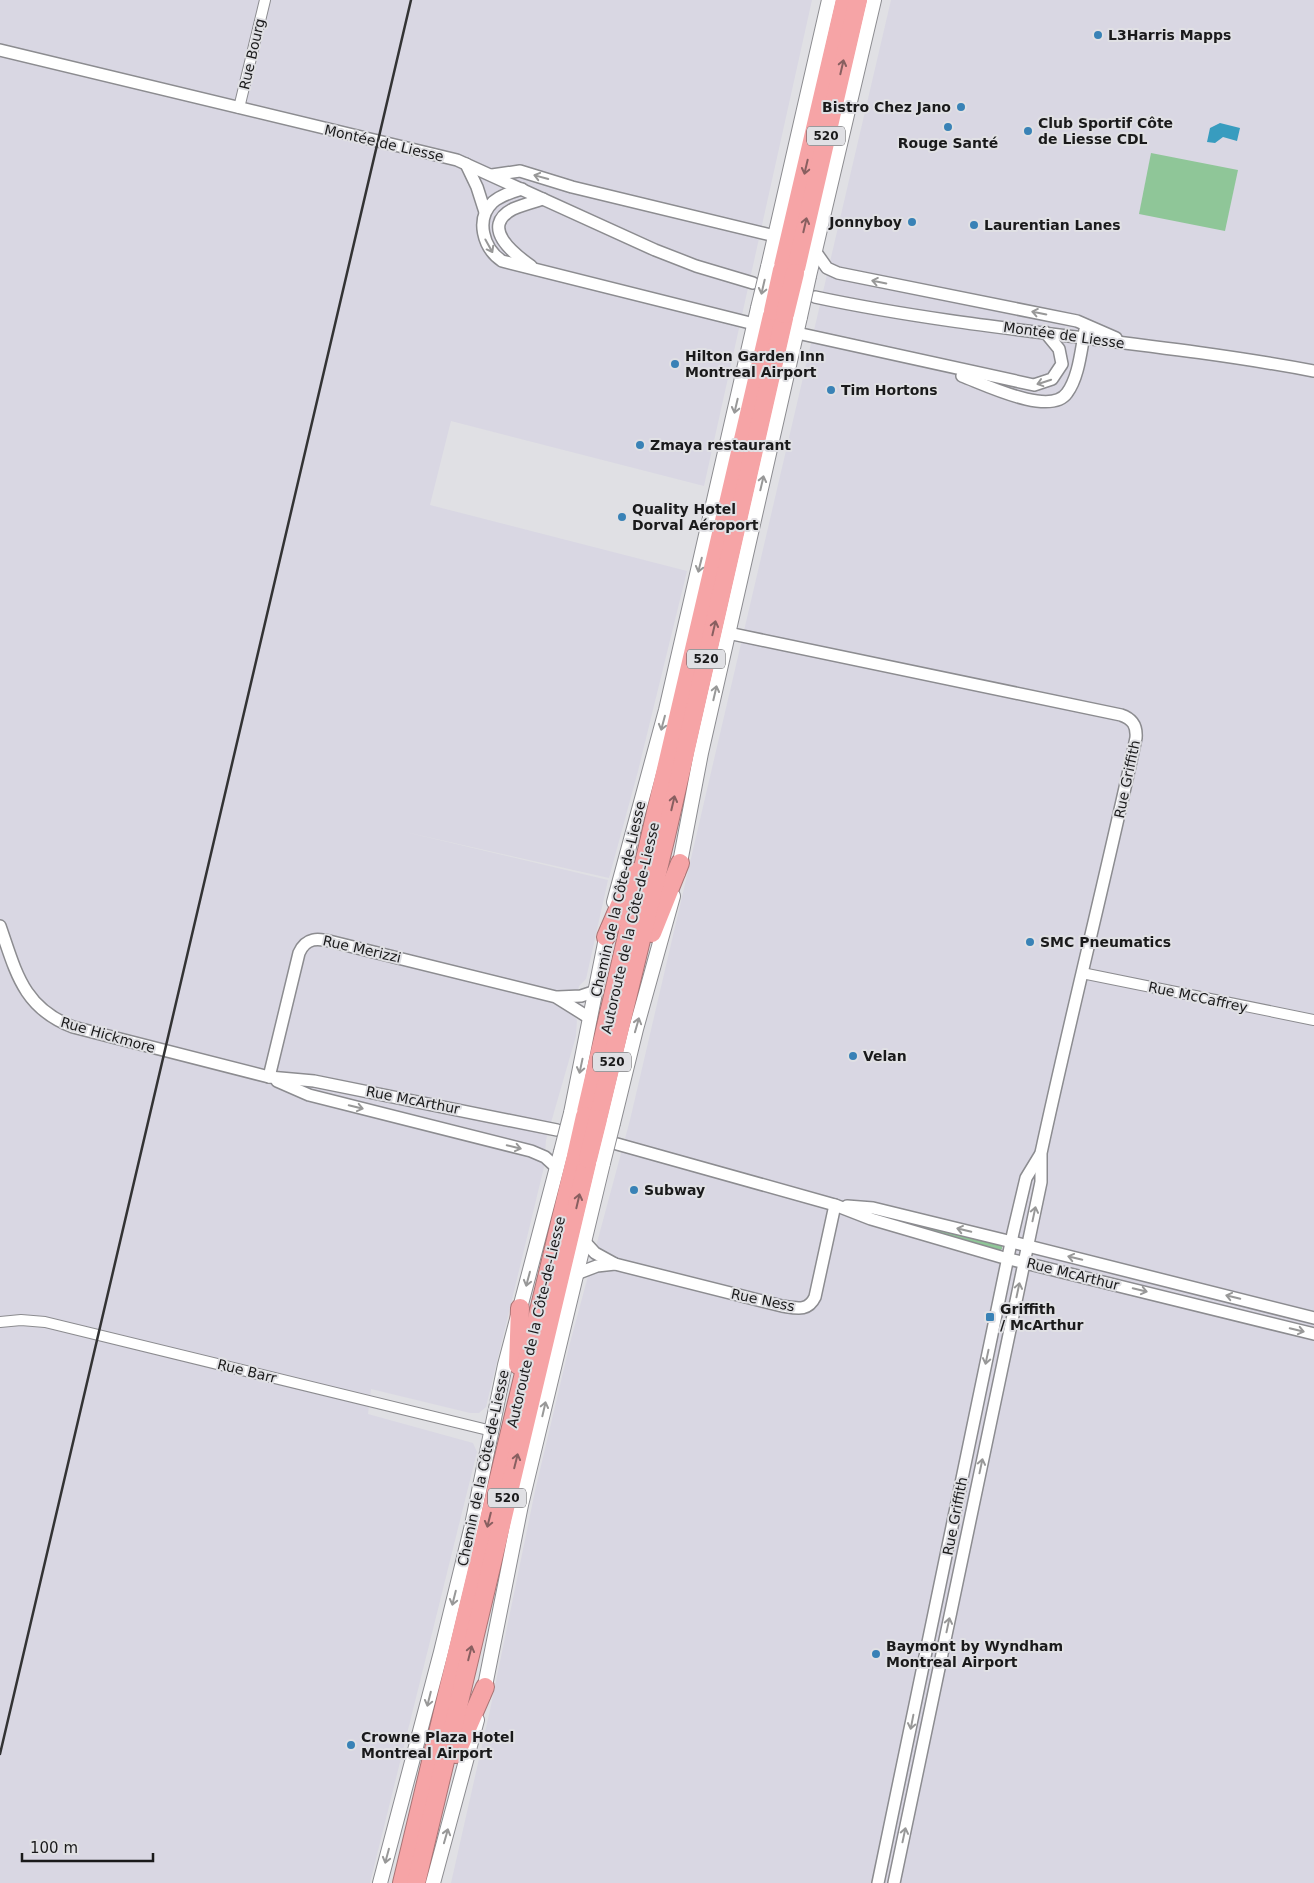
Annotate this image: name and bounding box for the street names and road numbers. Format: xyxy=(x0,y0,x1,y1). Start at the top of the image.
street label: Rue Bourg xyxy=(236,17,268,91)
street label: Montée de Liesse xyxy=(323,121,445,165)
road number: 520 xyxy=(807,126,845,146)
street label: Montée de Liesse xyxy=(1002,319,1126,351)
road number: 520 xyxy=(687,650,725,669)
street label: Rue Griffith xyxy=(1111,738,1143,820)
street label: Chemin de la Côte-de-Liesse xyxy=(588,799,648,999)
street label: Autoroute de la Côte-de-Liesse xyxy=(598,821,662,1035)
street label: Rue Merizzi xyxy=(321,932,403,966)
street label: Rue McCaffrey xyxy=(1147,979,1249,1015)
street label: Rue Hickmore xyxy=(59,1014,157,1056)
road number: 520 xyxy=(593,1052,631,1072)
street label: Rue McArthur xyxy=(365,1083,461,1117)
street label: Autoroute de la Côte-de-Liesse xyxy=(504,1215,568,1429)
street label: Rue McArthur xyxy=(1025,1255,1121,1293)
street label: Rue Ness xyxy=(730,1285,796,1315)
street label: Rue Barr xyxy=(216,1356,279,1386)
street label: Chemin de la Côte-de-Liesse xyxy=(454,1368,512,1568)
street label: Rue Griffith xyxy=(940,1475,970,1557)
road number: 520 xyxy=(488,1489,526,1508)

